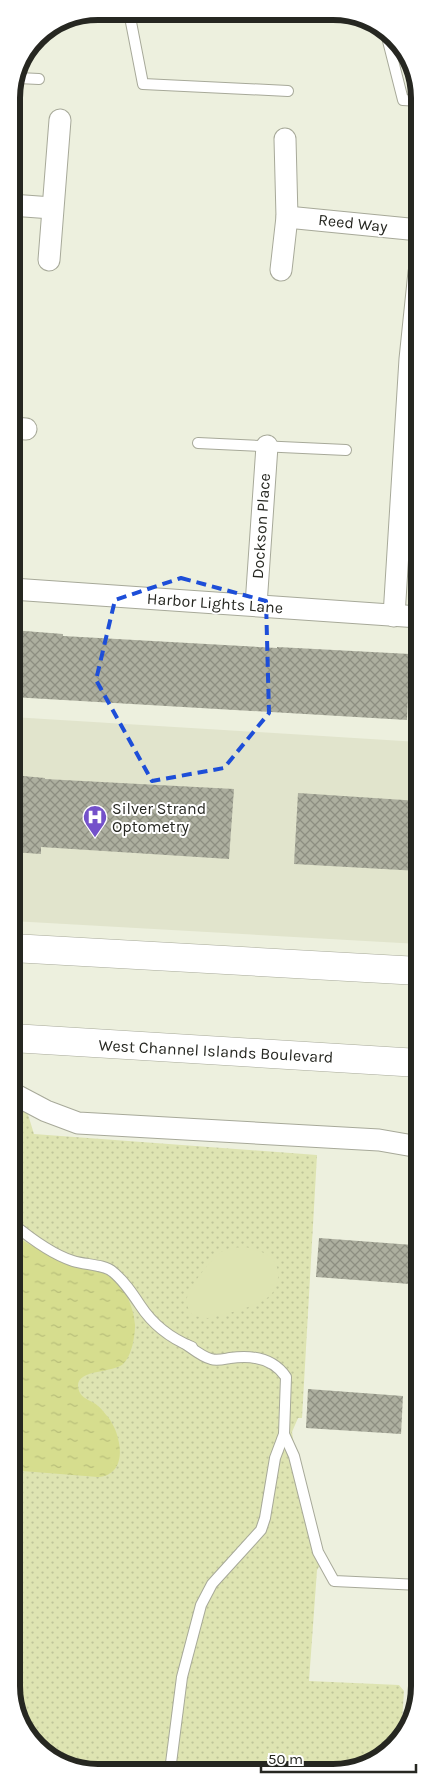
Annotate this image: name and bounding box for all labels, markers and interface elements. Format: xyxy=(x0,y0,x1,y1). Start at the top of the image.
street label: Reed Way xyxy=(317,210,389,236)
street label: Dockson Place xyxy=(248,473,274,579)
street label: Harbor Lights Lane xyxy=(146,589,284,617)
place label: Silver Strand Optometry xyxy=(112,799,206,836)
hospital icon: Silver Strand Optometry xyxy=(82,804,108,838)
street label: West Channel Islands Boulevard xyxy=(98,1035,334,1067)
scale bar xyxy=(261,1742,416,1774)
text: 50 m xyxy=(268,1750,303,1768)

